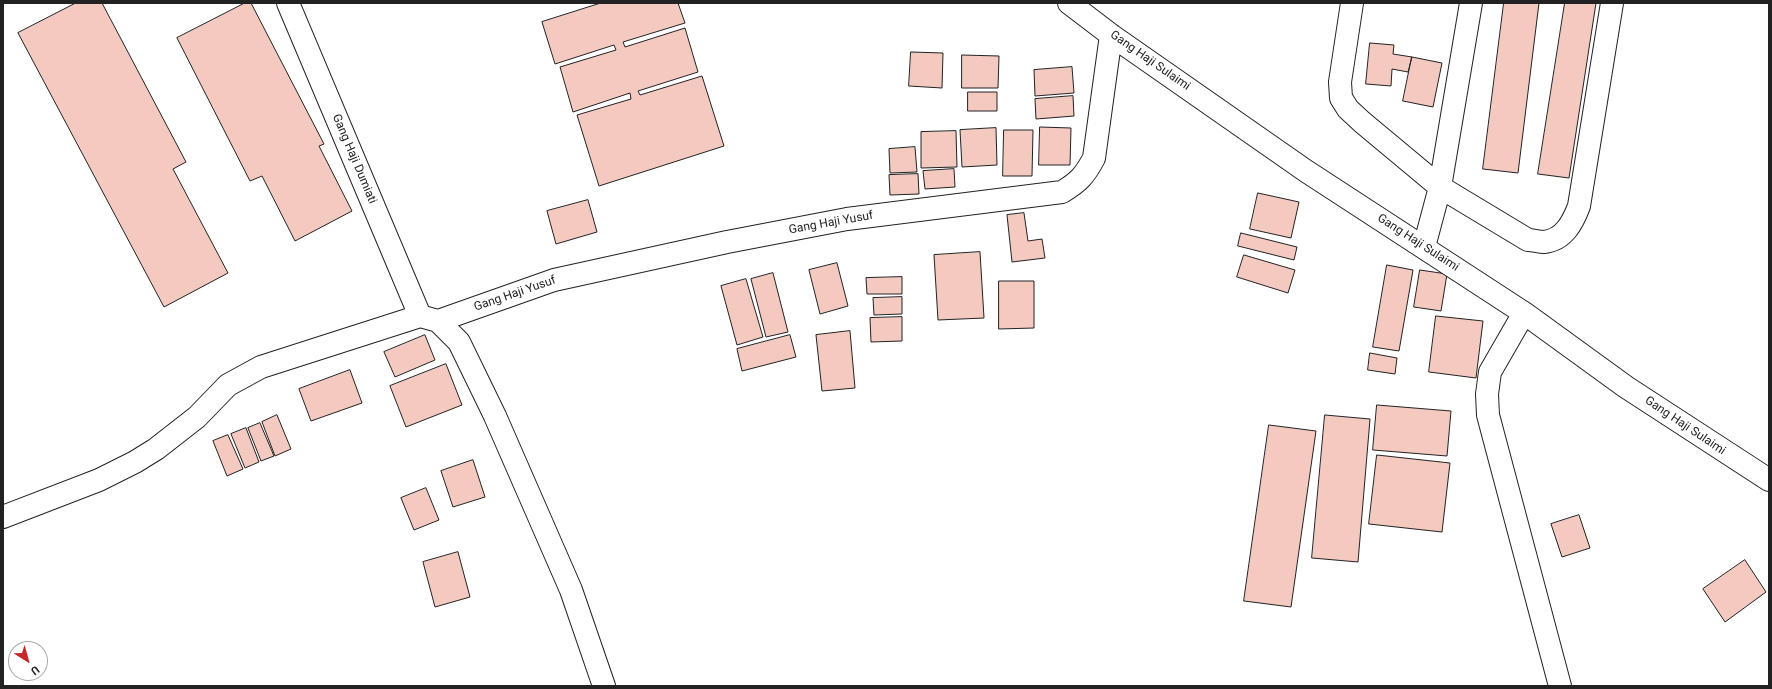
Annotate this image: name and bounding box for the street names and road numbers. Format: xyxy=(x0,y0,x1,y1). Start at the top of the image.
street label: Gang Haji Sulaimi xyxy=(1107,28,1193,94)
street label: Gang Haji Dumiati xyxy=(329,112,379,206)
street label: Gang Haji Yusuf xyxy=(788,208,874,238)
street label: Gang Haji Sulaimi xyxy=(1374,211,1462,275)
street label: Gang Haji Yusuf xyxy=(472,273,558,315)
street label: Gang Haji Sulaimi xyxy=(1642,394,1728,458)

